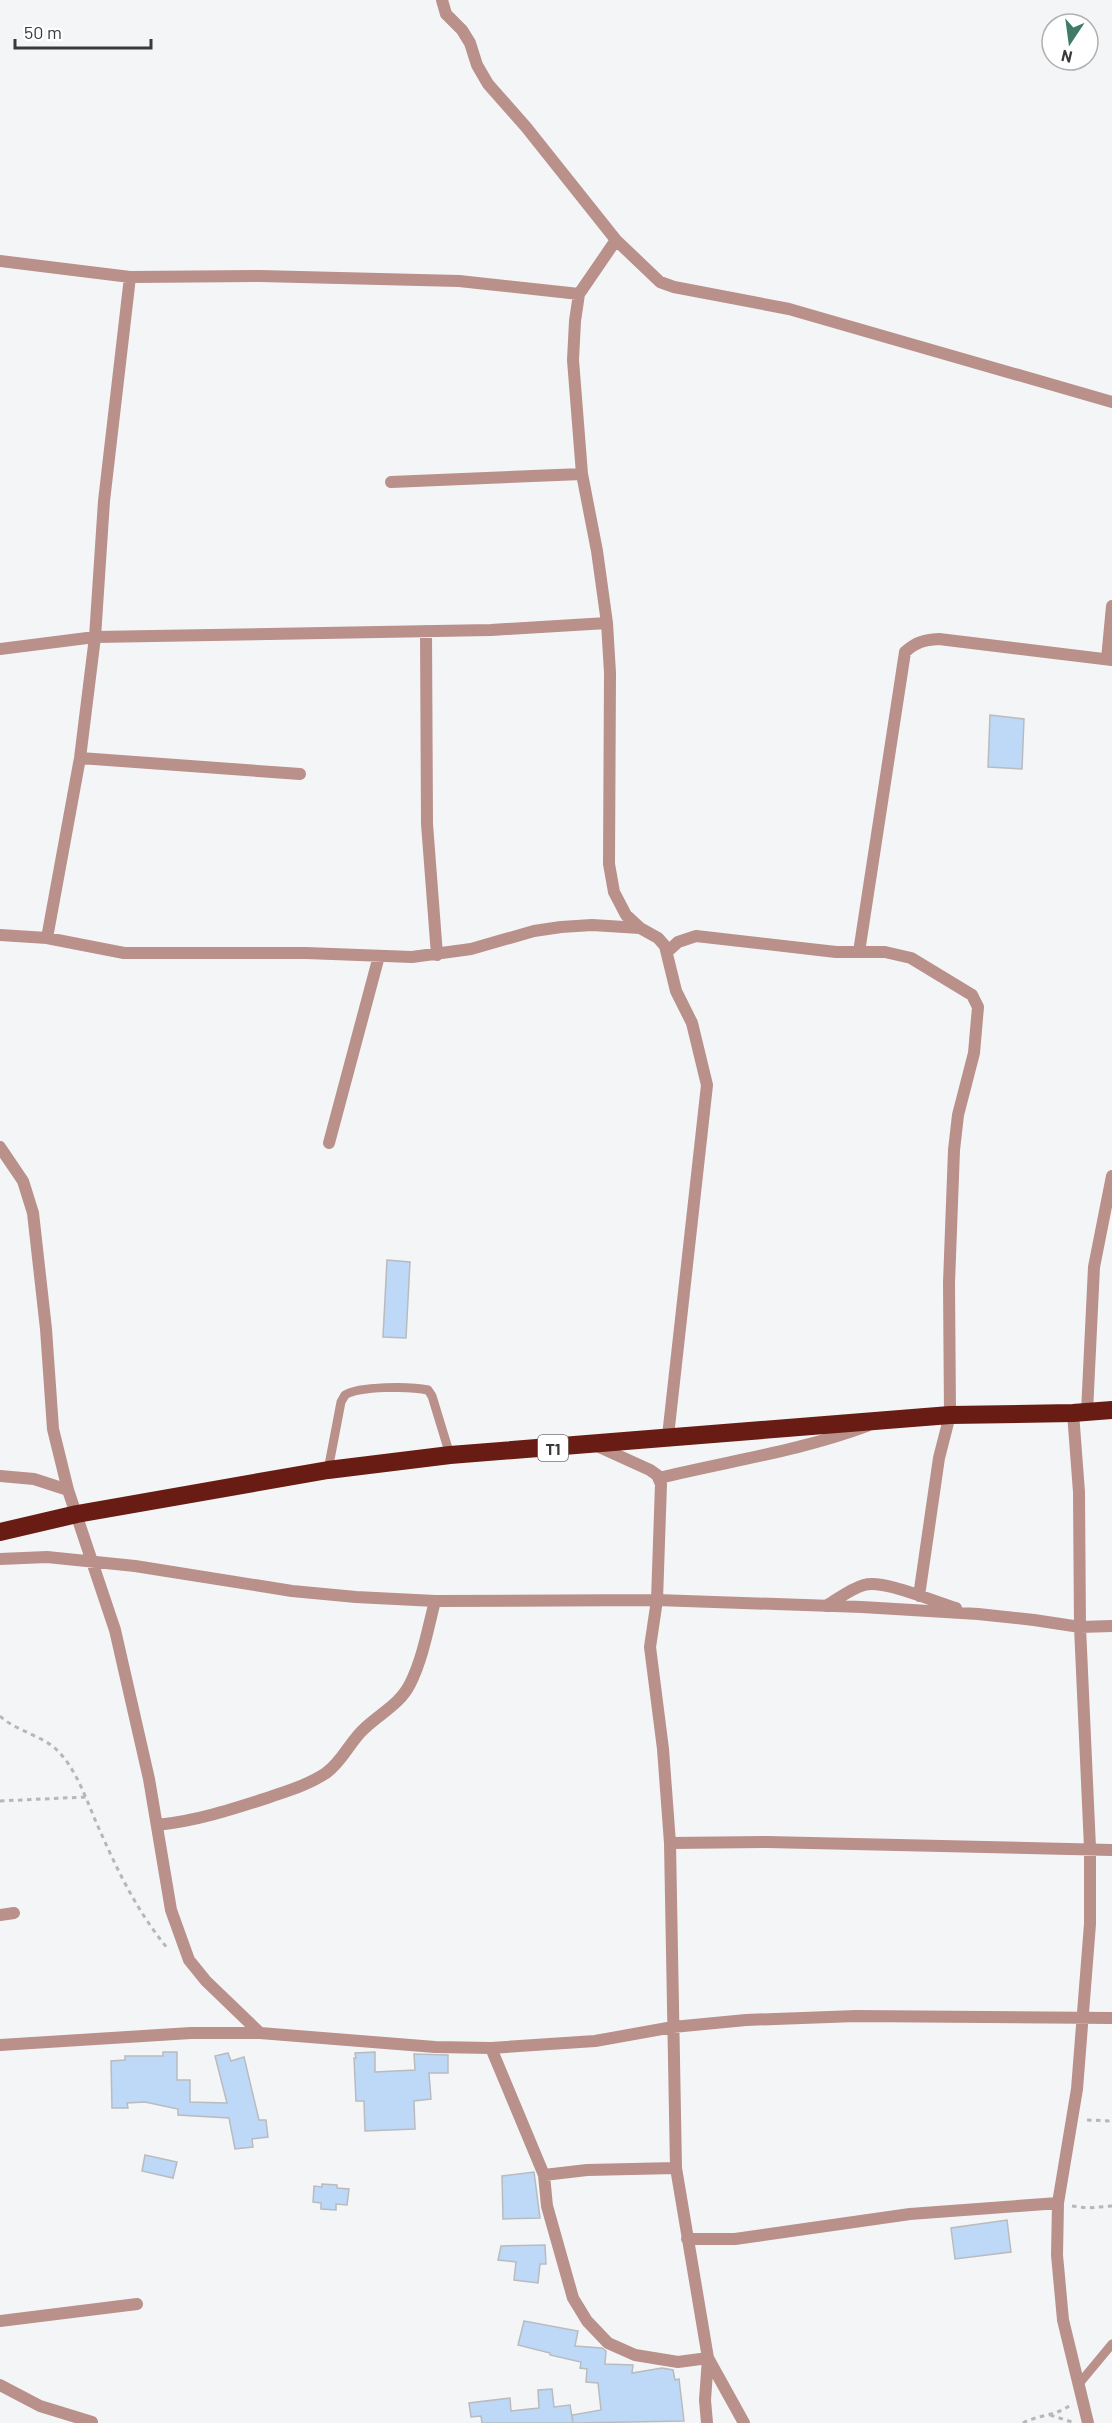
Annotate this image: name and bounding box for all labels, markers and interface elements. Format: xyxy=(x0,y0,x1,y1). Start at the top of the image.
scale bar xyxy=(15,12,152,50)
north arrow xyxy=(1040,12,1100,72)
text: 50 m xyxy=(24,21,62,43)
text: N xyxy=(1059,47,1074,68)
road number: T1 xyxy=(538,1435,568,1461)

